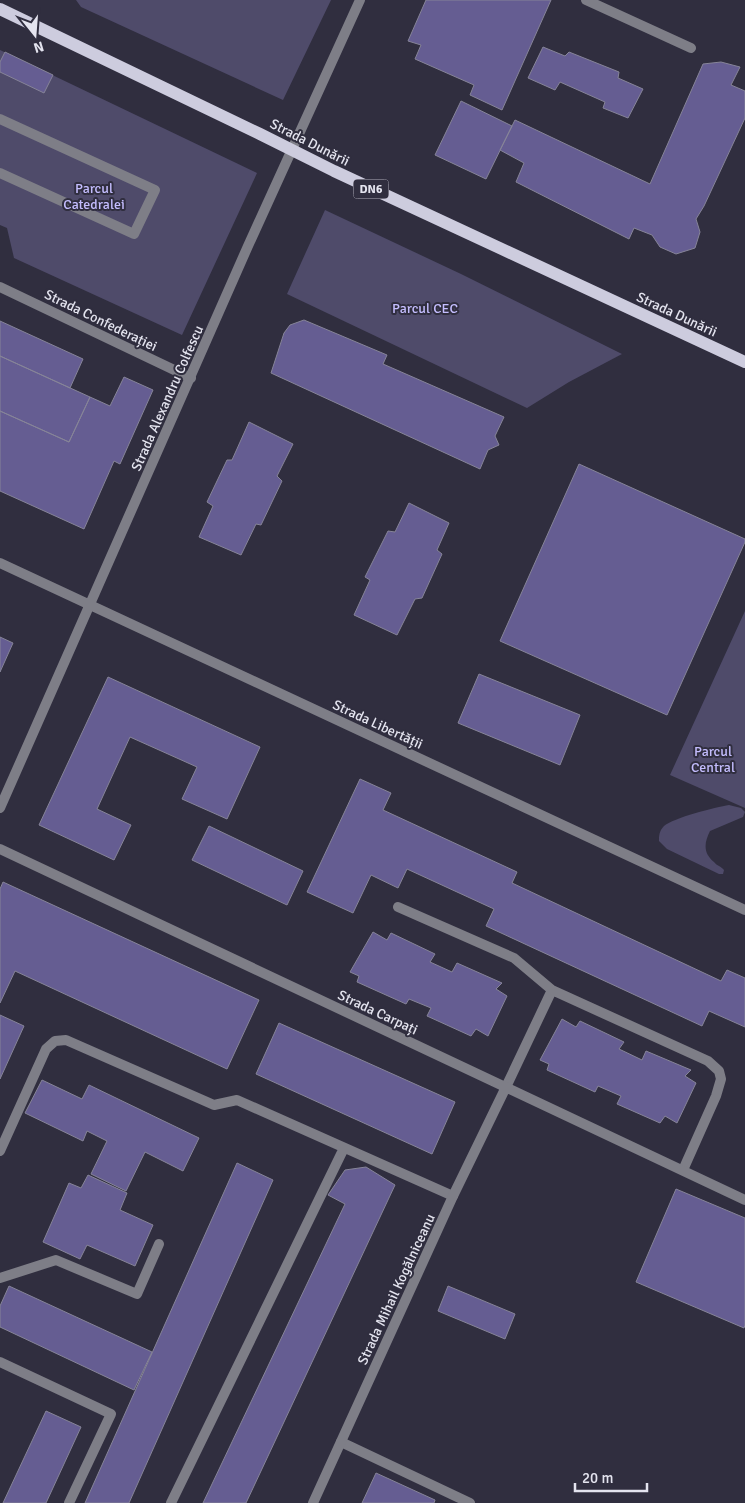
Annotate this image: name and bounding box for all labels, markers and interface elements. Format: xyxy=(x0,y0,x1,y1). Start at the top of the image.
north arrow xyxy=(10,10,60,60)
text: N xyxy=(32,37,46,57)
street label: Strada Dunării xyxy=(267,115,352,170)
park label: Parcul Catedralei xyxy=(63,180,125,213)
road number: DN6 xyxy=(354,180,388,198)
street label: Strada Confederației xyxy=(42,286,160,355)
street label: Strada Dunării xyxy=(634,288,720,341)
park label: Parcul CEC xyxy=(392,300,458,317)
street label: Strada Alexandru Colfescu xyxy=(128,323,207,474)
street label: Strada Libertății xyxy=(330,696,426,753)
park label: Parcul Central xyxy=(691,743,735,776)
street label: Strada Carpați xyxy=(335,987,420,1038)
street label: Strada Mihail Kogălniceanu xyxy=(354,1211,439,1367)
scale bar xyxy=(575,1460,648,1492)
text: 20 m xyxy=(582,1469,613,1487)

